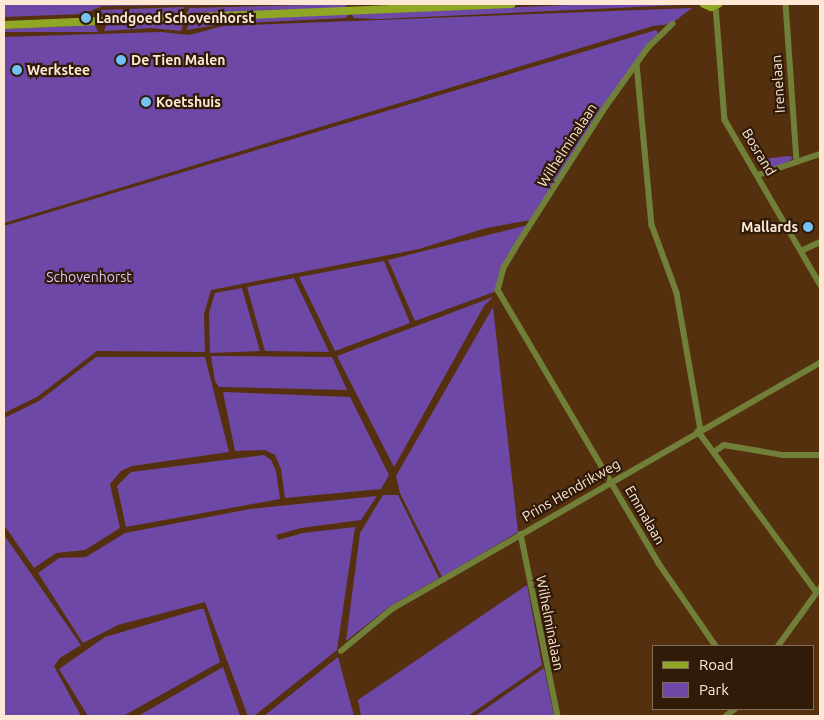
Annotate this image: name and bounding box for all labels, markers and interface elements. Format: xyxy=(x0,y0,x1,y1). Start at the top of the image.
place label: Landgoed Schovenhorst xyxy=(96,10,254,26)
marker: Landgoed Schovenhorst xyxy=(80,12,92,24)
place label: De Tien Malen xyxy=(131,52,225,68)
marker: De Tien Malen xyxy=(115,54,127,66)
street label: Irenelaan xyxy=(768,54,788,114)
place label: Werkstee xyxy=(27,62,90,78)
marker: Werkstee xyxy=(11,64,23,76)
place label: Koetshuis xyxy=(156,94,221,110)
marker: Koetshuis xyxy=(140,96,152,108)
street label: Wilhelminalaan xyxy=(534,100,600,190)
street label: Bosrand xyxy=(738,125,780,179)
place label: Mallards xyxy=(741,219,798,235)
marker: Mallards xyxy=(802,221,814,233)
park label: Schovenhorst xyxy=(46,269,132,285)
street label: Prins Hendrikweg xyxy=(519,455,623,525)
street label: Emmalaan xyxy=(621,483,669,547)
street label: Wilhelminalaan xyxy=(533,574,567,672)
legend xyxy=(652,645,814,710)
text: Road xyxy=(699,656,734,673)
text: Park xyxy=(699,681,729,698)

